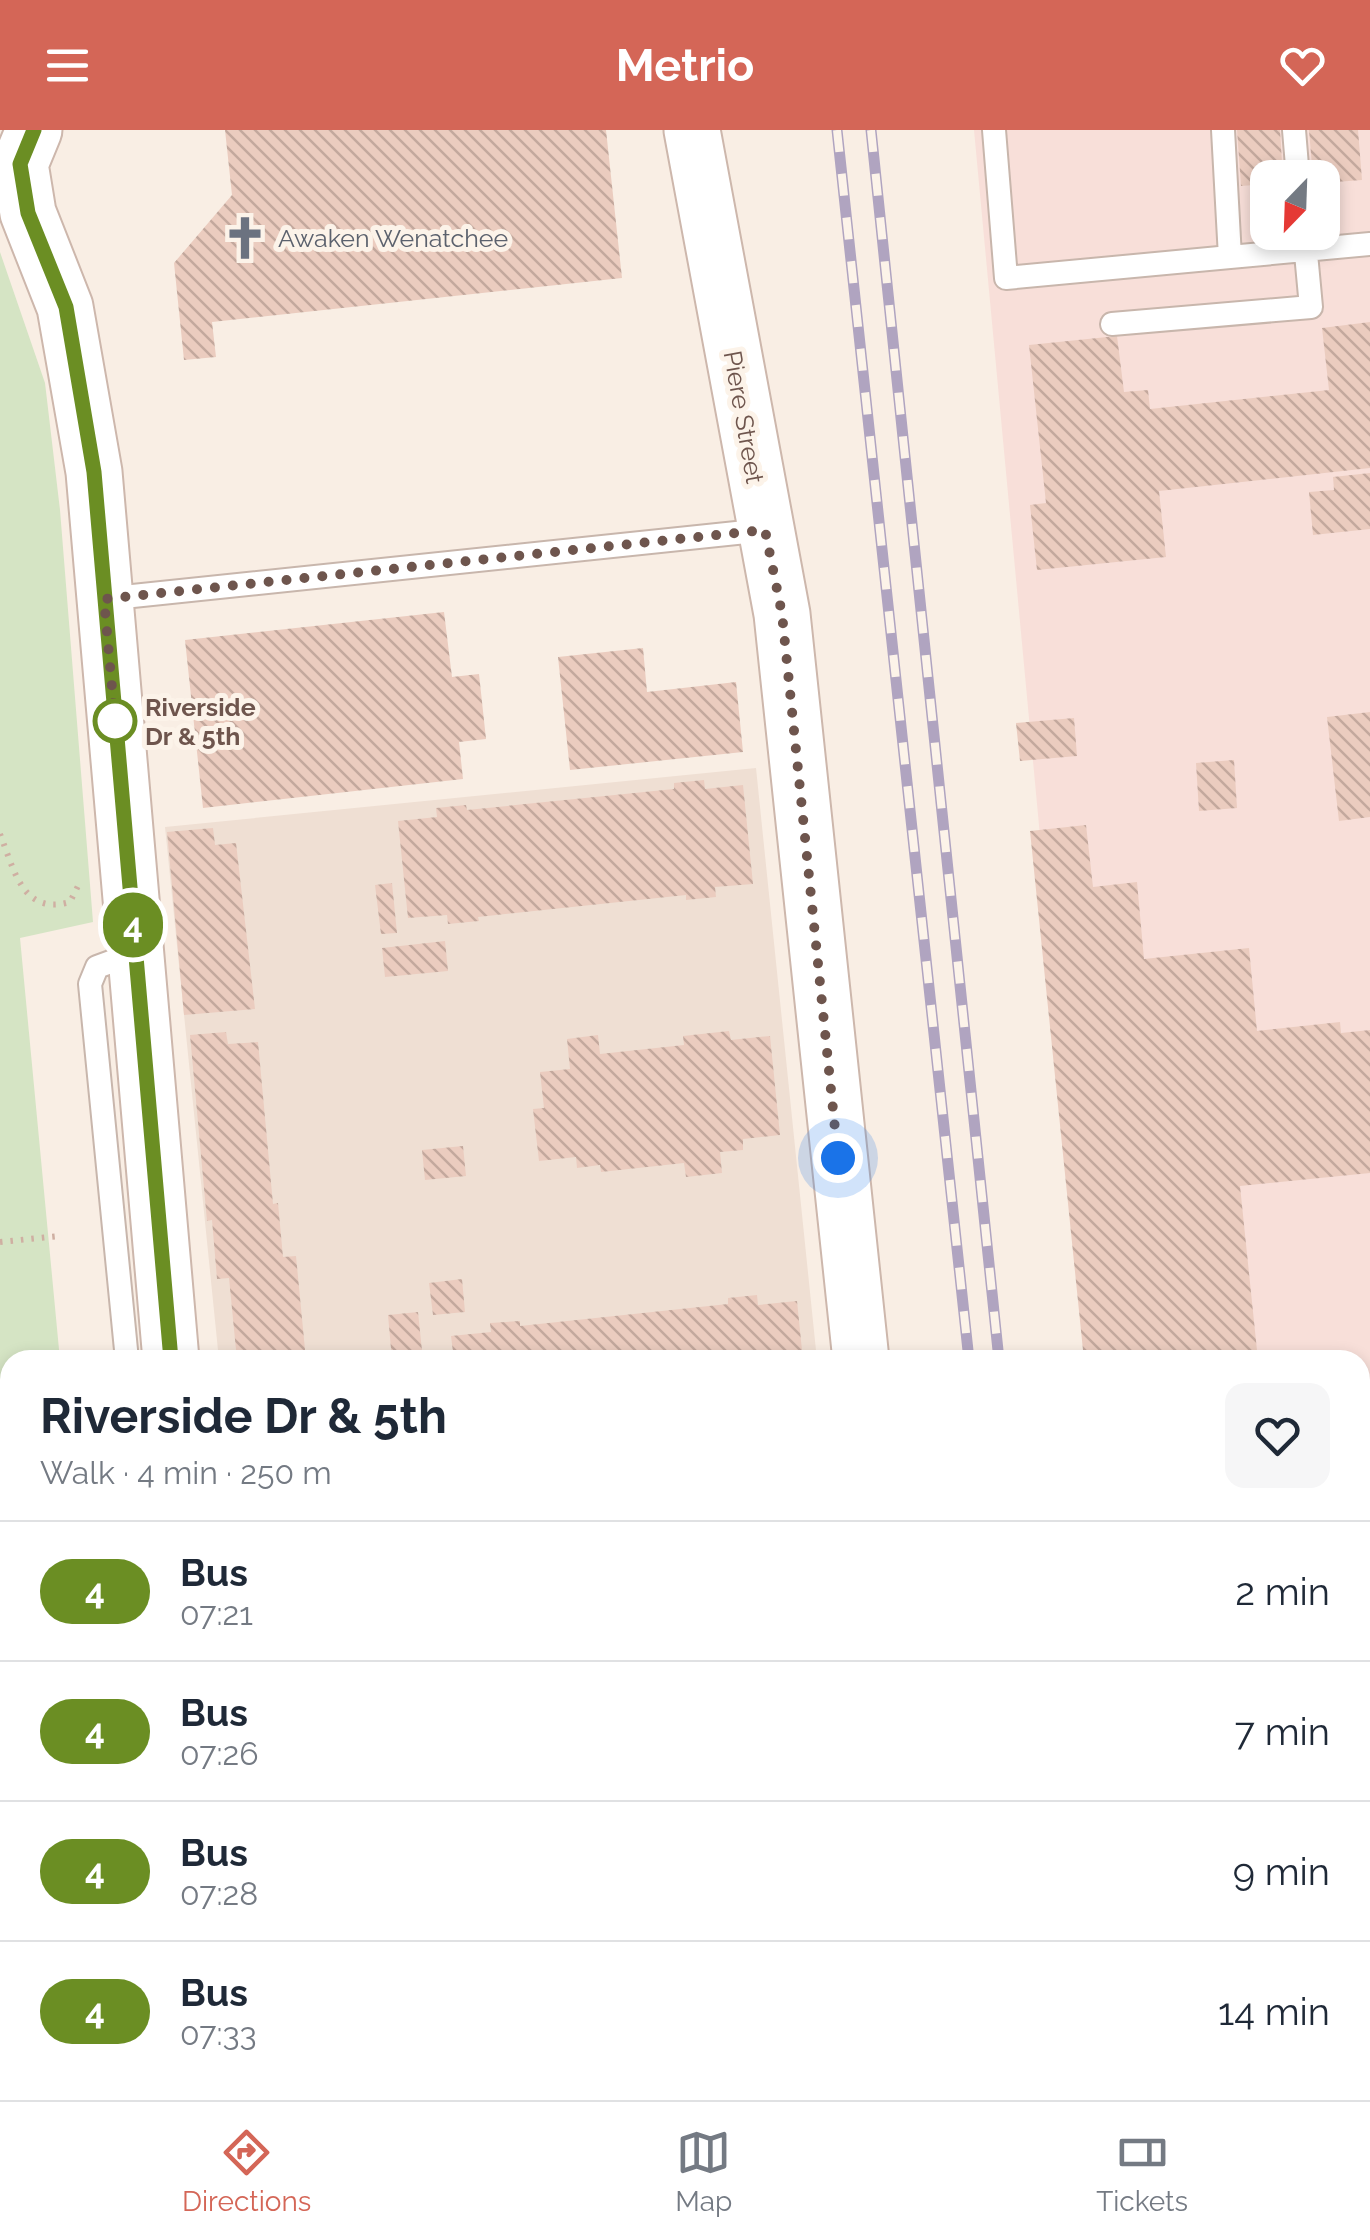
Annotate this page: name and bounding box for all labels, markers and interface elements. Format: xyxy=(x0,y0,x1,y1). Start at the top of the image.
icon: menu xyxy=(40,38,95,93)
icon: heart xyxy=(1275,38,1330,93)
text: Metrio xyxy=(616,39,754,92)
north arrow xyxy=(1250,160,1340,250)
map controls xyxy=(1250,160,1340,250)
church icon: Awaken Wenatchee xyxy=(221,214,269,262)
place label: Awaken Wenatchee xyxy=(278,223,508,253)
street label: Piere Street xyxy=(718,348,771,486)
place label: Riverside Dr & 5th xyxy=(145,692,256,751)
marker: Riverside Dr & 5th xyxy=(94,700,136,742)
line badge: 4 xyxy=(100,892,166,958)
text: 4 xyxy=(123,905,143,946)
your location xyxy=(813,1133,863,1183)
button: heart xyxy=(1225,1383,1330,1488)
text: Riverside Dr & 5th xyxy=(40,1388,447,1444)
text: Walk · 4 min · 250 m xyxy=(40,1454,332,1491)
text: Bus xyxy=(180,1550,248,1595)
text: 2 min xyxy=(1235,1569,1330,1614)
text: 4 xyxy=(85,1571,105,1612)
text: 07:21 xyxy=(180,1595,253,1632)
text: Bus xyxy=(180,1690,248,1735)
text: 7 min xyxy=(1235,1709,1330,1754)
text: 4 xyxy=(85,1711,105,1752)
text: 07:26 xyxy=(180,1735,258,1772)
text: Bus xyxy=(180,1830,248,1875)
text: 9 min xyxy=(1233,1849,1330,1894)
text: 4 xyxy=(85,1851,105,1892)
text: 07:28 xyxy=(180,1875,258,1912)
text: Bus xyxy=(180,1970,248,2015)
text: 14 min xyxy=(1218,1989,1330,2034)
text: 4 xyxy=(85,1991,105,2032)
text: 07:33 xyxy=(180,2015,257,2052)
tab: Directions xyxy=(182,2125,311,2218)
tab: Map xyxy=(675,2125,732,2218)
tab: Tickets xyxy=(1096,2125,1188,2218)

